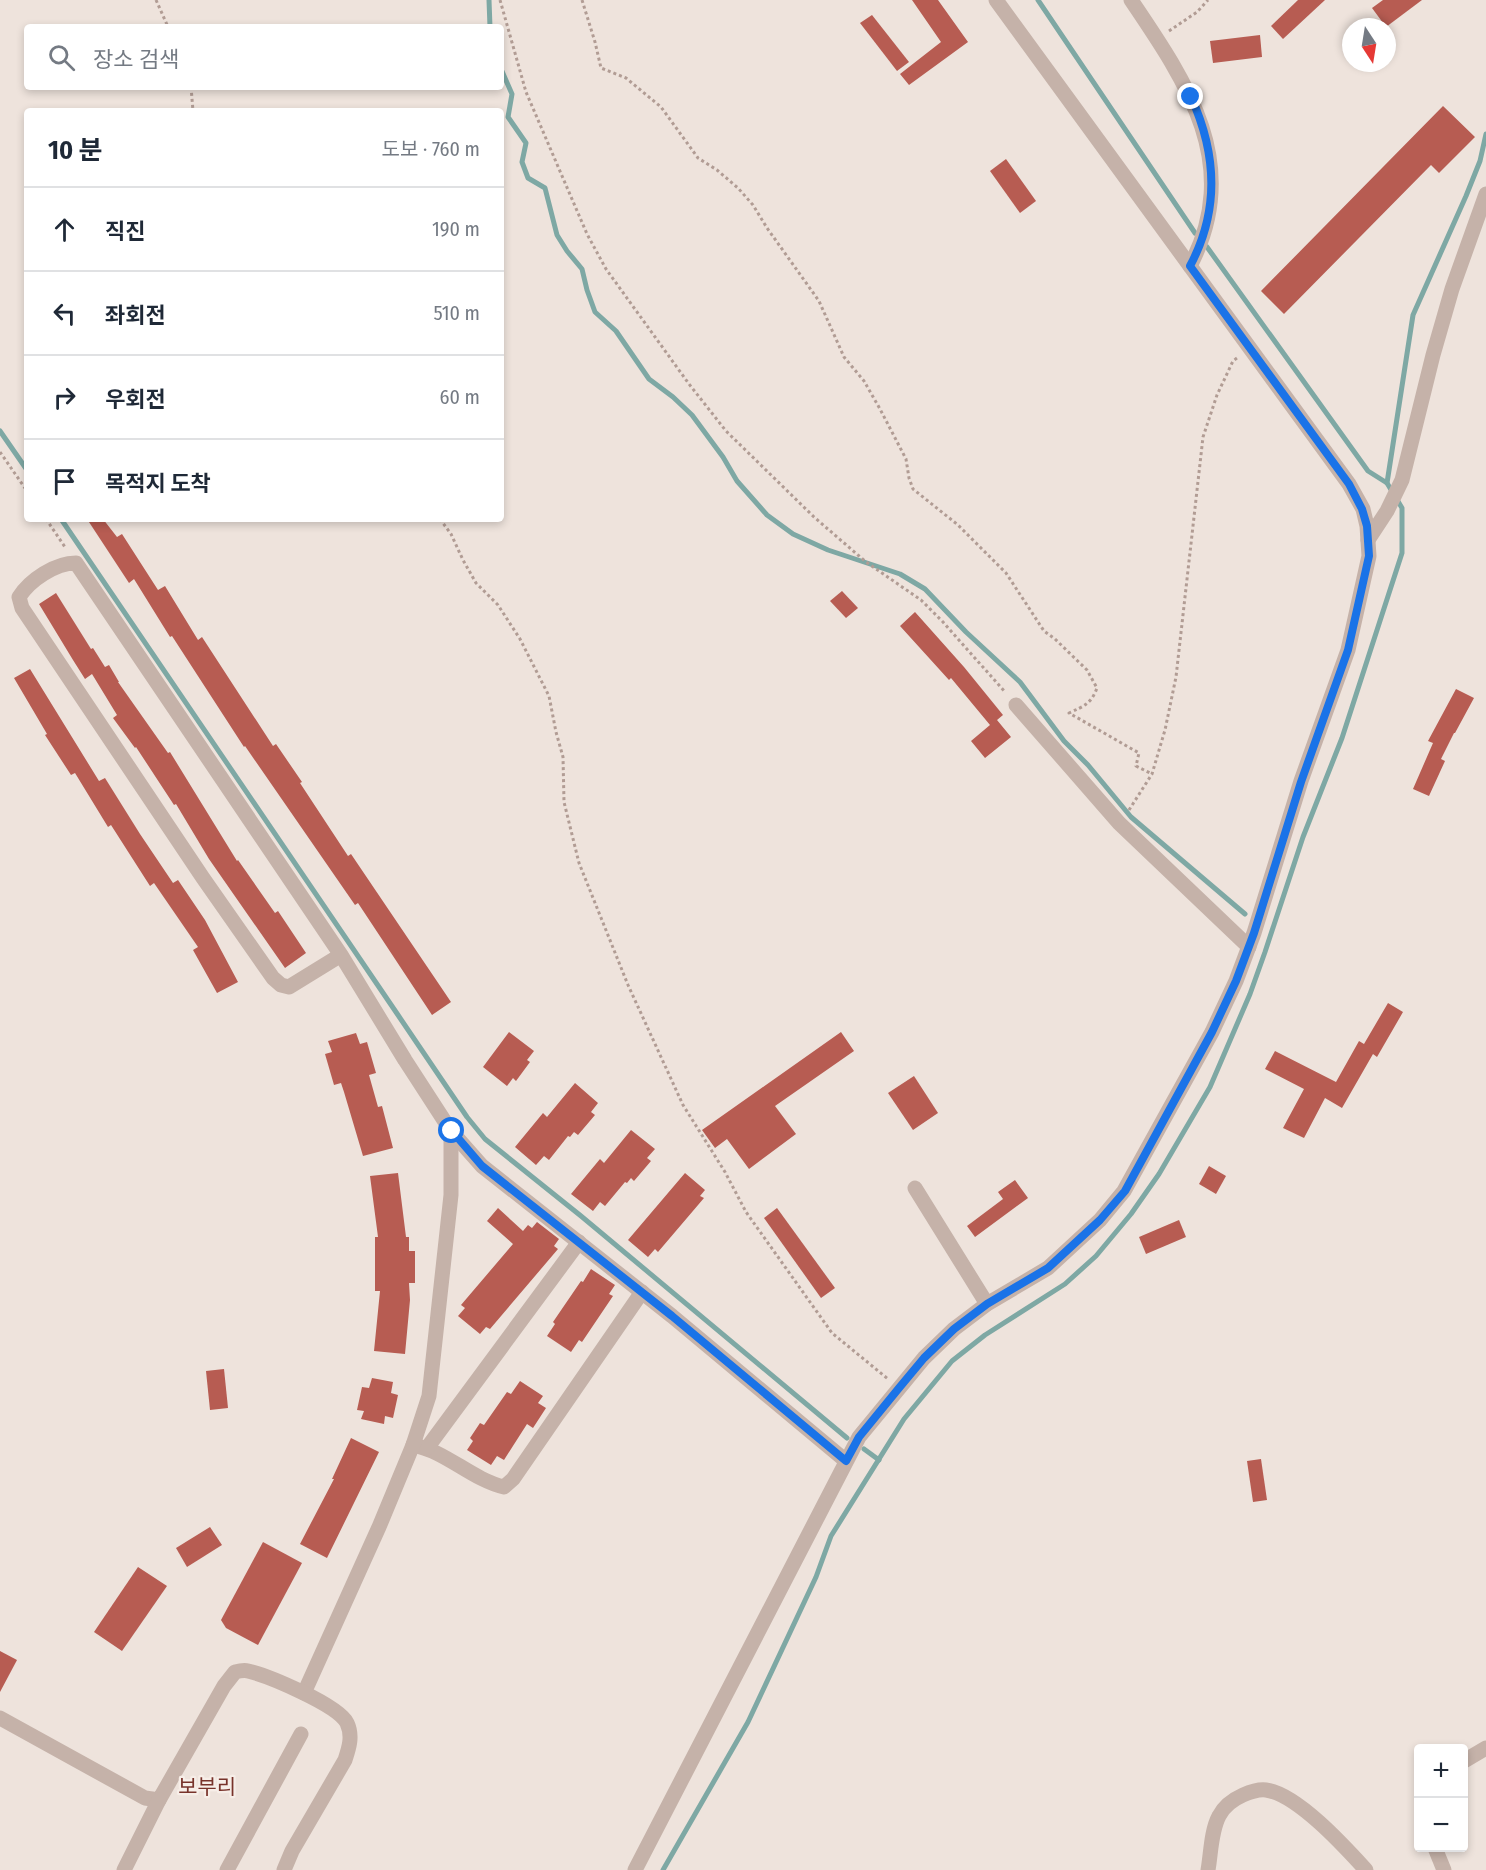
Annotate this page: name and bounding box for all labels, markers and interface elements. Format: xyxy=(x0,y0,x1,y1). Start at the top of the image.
north arrow xyxy=(1342,18,1396,72)
search box xyxy=(24,24,504,90)
icon: search xyxy=(45,41,78,74)
text: 장소 검색 xyxy=(93,46,179,73)
route end xyxy=(1177,83,1203,109)
text: 10 분 xyxy=(48,135,103,166)
text: 도보 · 760 m xyxy=(382,137,480,161)
icon: ahead xyxy=(48,213,81,246)
text: 190 m xyxy=(432,217,480,241)
text: 직진 xyxy=(105,218,145,245)
icon: left xyxy=(48,297,81,330)
text: 510 m xyxy=(434,301,480,325)
text: 좌회전 xyxy=(105,302,166,329)
icon: right xyxy=(48,381,81,414)
text: 60 m xyxy=(440,385,480,409)
text: 우회전 xyxy=(105,386,166,413)
icon: arrive xyxy=(48,465,81,498)
text: 목적지 도착 xyxy=(105,470,211,497)
route start xyxy=(438,1117,464,1143)
map controls xyxy=(1414,1744,1468,1852)
button: + xyxy=(1414,1744,1468,1798)
district label: 보부리 xyxy=(178,1774,236,1800)
button: − xyxy=(1414,1798,1468,1852)

